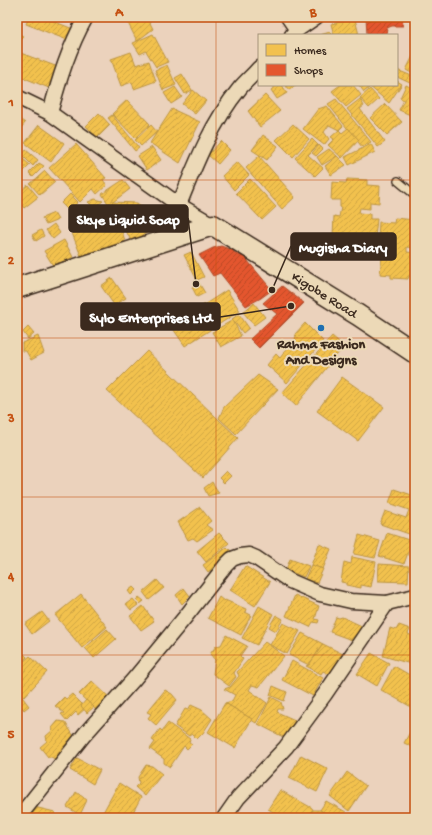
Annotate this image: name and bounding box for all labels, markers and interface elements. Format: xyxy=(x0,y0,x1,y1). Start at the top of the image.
text: A xyxy=(114,6,124,21)
text: B xyxy=(309,6,318,21)
legend xyxy=(258,34,398,86)
text: Homes xyxy=(294,45,327,59)
text: Shops xyxy=(294,65,323,79)
text: 1 xyxy=(7,96,14,111)
callout: Skye Liquid Soap xyxy=(69,205,188,232)
text: Skye Liquid Soap xyxy=(76,212,180,230)
callout: Mugisha Diary xyxy=(291,233,396,260)
text: Mugisha Diary xyxy=(299,240,388,258)
text: 2 xyxy=(8,254,15,269)
street label: Kigobe Road xyxy=(288,269,361,324)
callout: Sylo Enterprises Ltd xyxy=(81,303,220,330)
text: Sylo Enterprises Ltd xyxy=(89,310,215,328)
marker: Rahma Fashion And Designs xyxy=(316,323,326,333)
place label: Rahma Fashion And Designs xyxy=(276,337,365,370)
text: 3 xyxy=(7,412,15,427)
text: 4 xyxy=(7,570,15,585)
text: 5 xyxy=(8,728,15,743)

